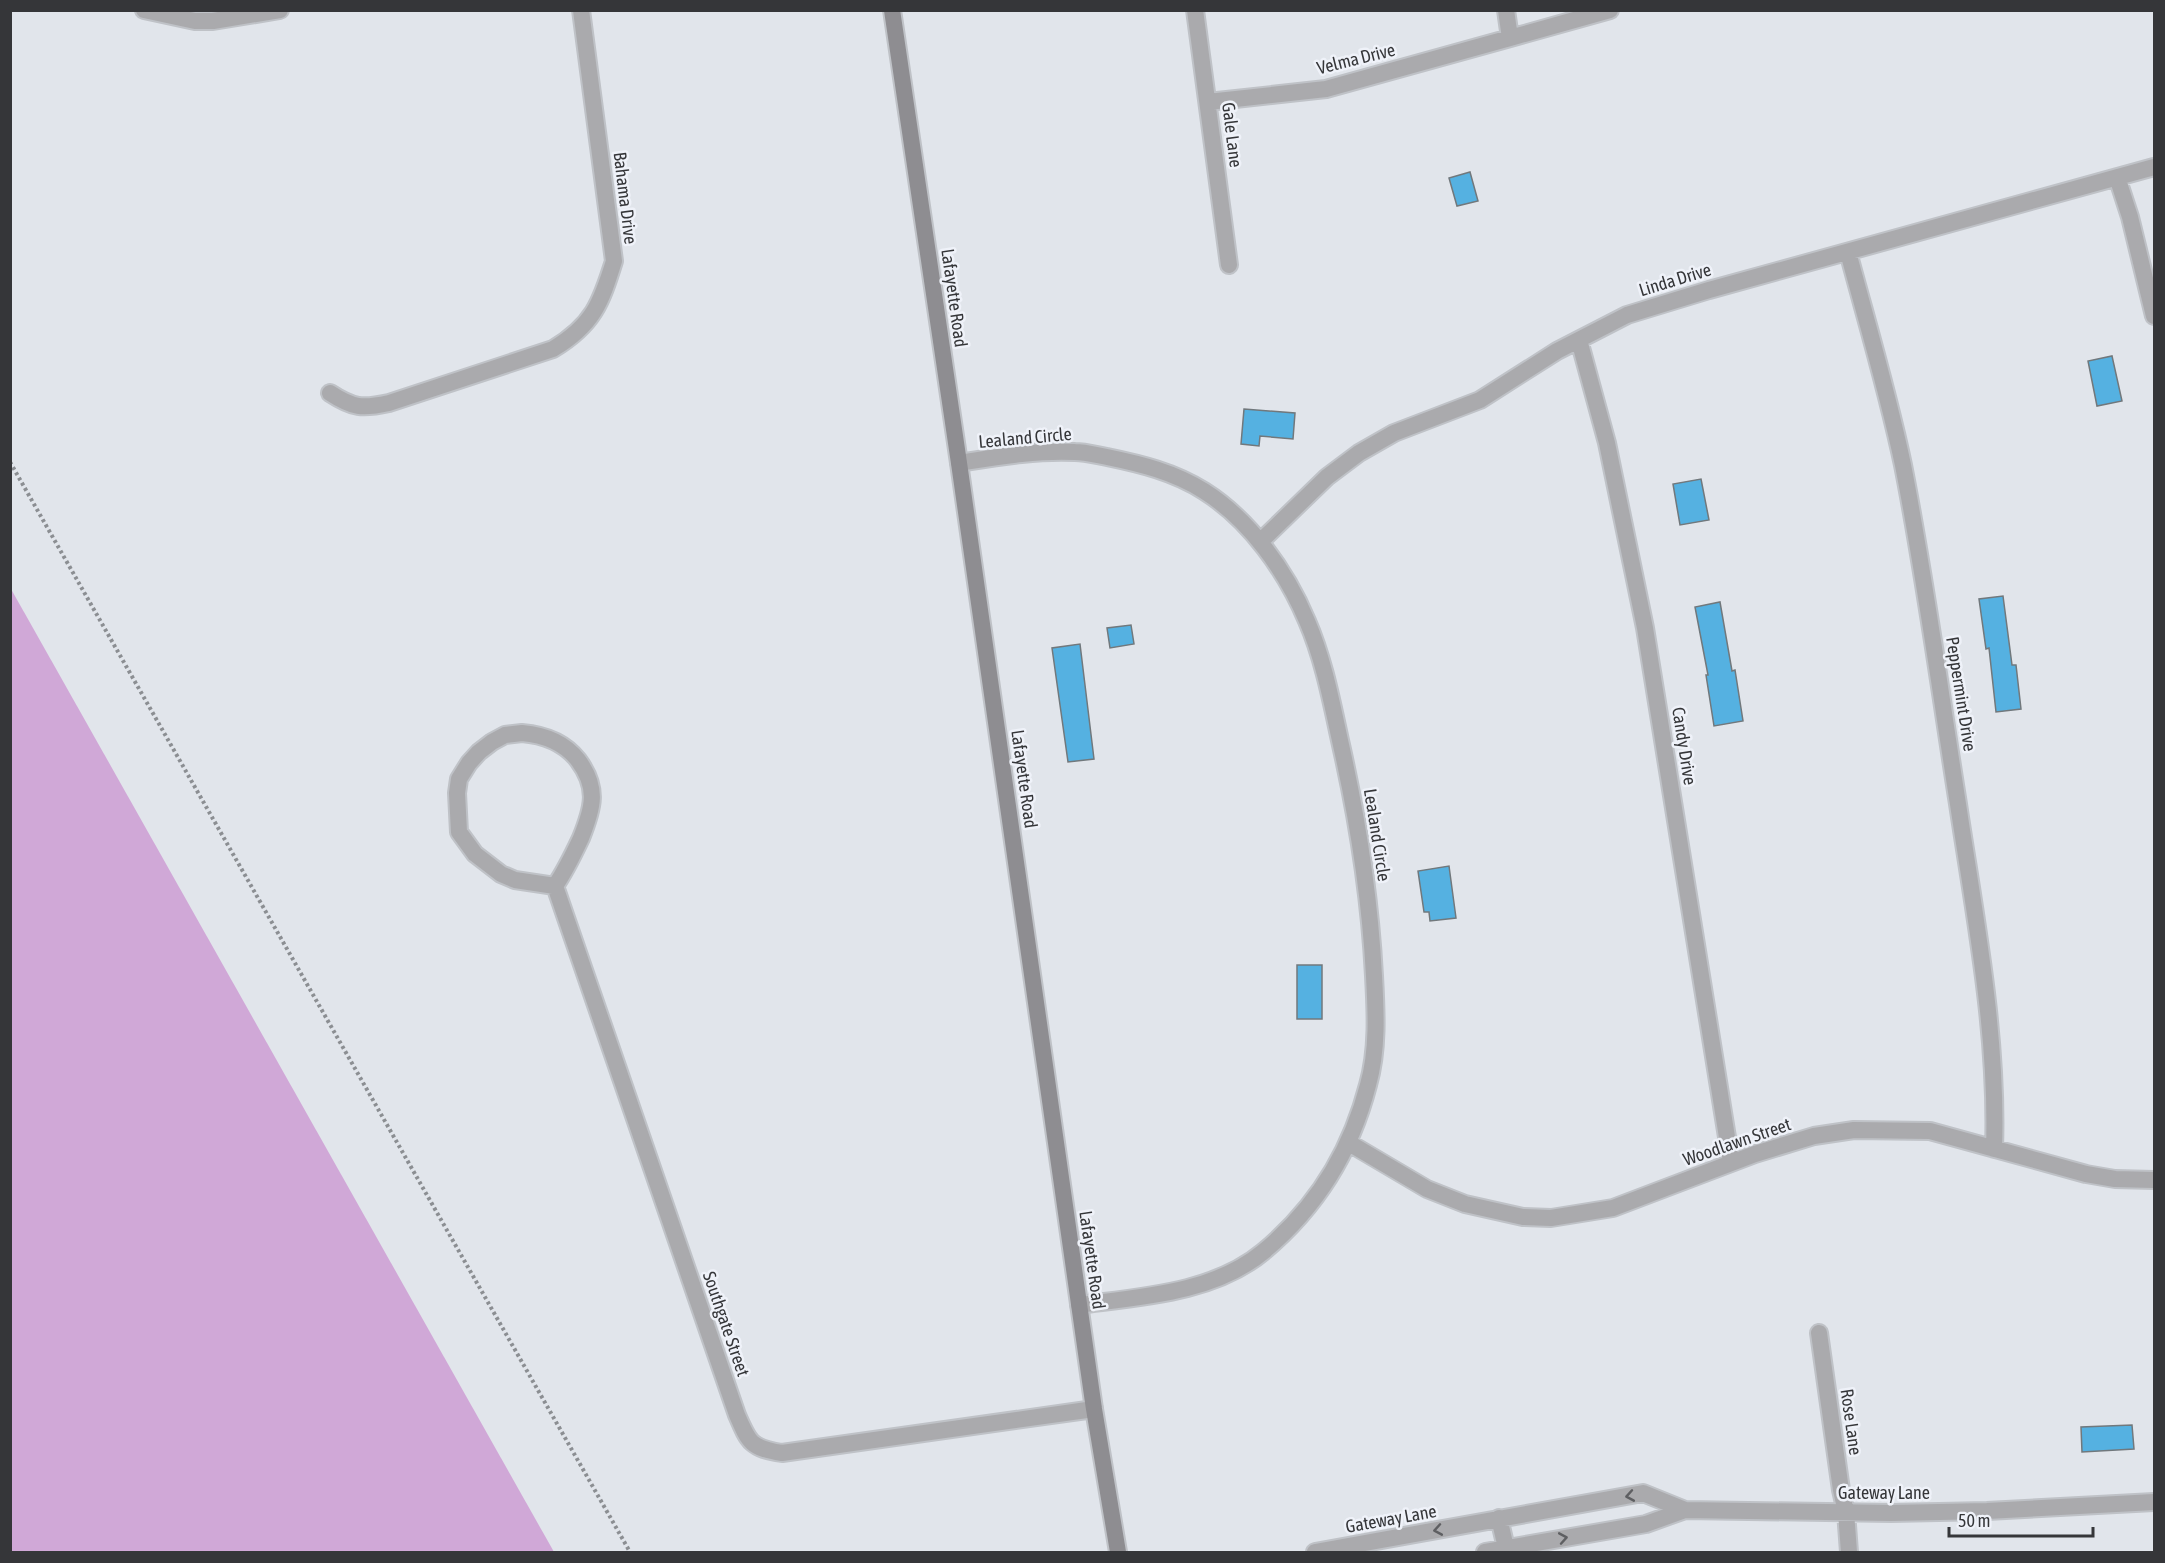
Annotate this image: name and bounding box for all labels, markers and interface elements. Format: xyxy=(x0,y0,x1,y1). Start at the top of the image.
street label: Velma Drive xyxy=(1315,39,1397,78)
street label: Gale Lane xyxy=(1218,101,1247,169)
street label: Bahama Drive xyxy=(609,151,642,245)
street label: Lafayette Road xyxy=(937,247,972,349)
street label: Linda Drive xyxy=(1636,259,1713,300)
street label: Lealand Circle xyxy=(978,423,1072,452)
street label: Peppermint Drive xyxy=(1942,635,1981,753)
street label: Candy Drive xyxy=(1668,705,1701,786)
street label: Lafayette Road xyxy=(1007,728,1042,830)
street label: Lealand Circle xyxy=(1360,787,1395,883)
street label: Woodlawn Street xyxy=(1680,1113,1793,1170)
street label: Lafayette Road xyxy=(1075,1209,1110,1311)
street label: Southgate Street xyxy=(699,1269,754,1379)
street label: Rose Lane xyxy=(1836,1387,1867,1456)
street label: Gateway Lane xyxy=(1838,1482,1930,1503)
one-way arrow xyxy=(1625,1489,1635,1502)
street label: Gateway Lane xyxy=(1344,1500,1438,1537)
scale bar xyxy=(1949,1500,2093,1538)
text: 50 m xyxy=(1958,1510,1990,1531)
one-way arrow xyxy=(1433,1523,1443,1536)
one-way arrow xyxy=(1559,1533,1568,1545)

